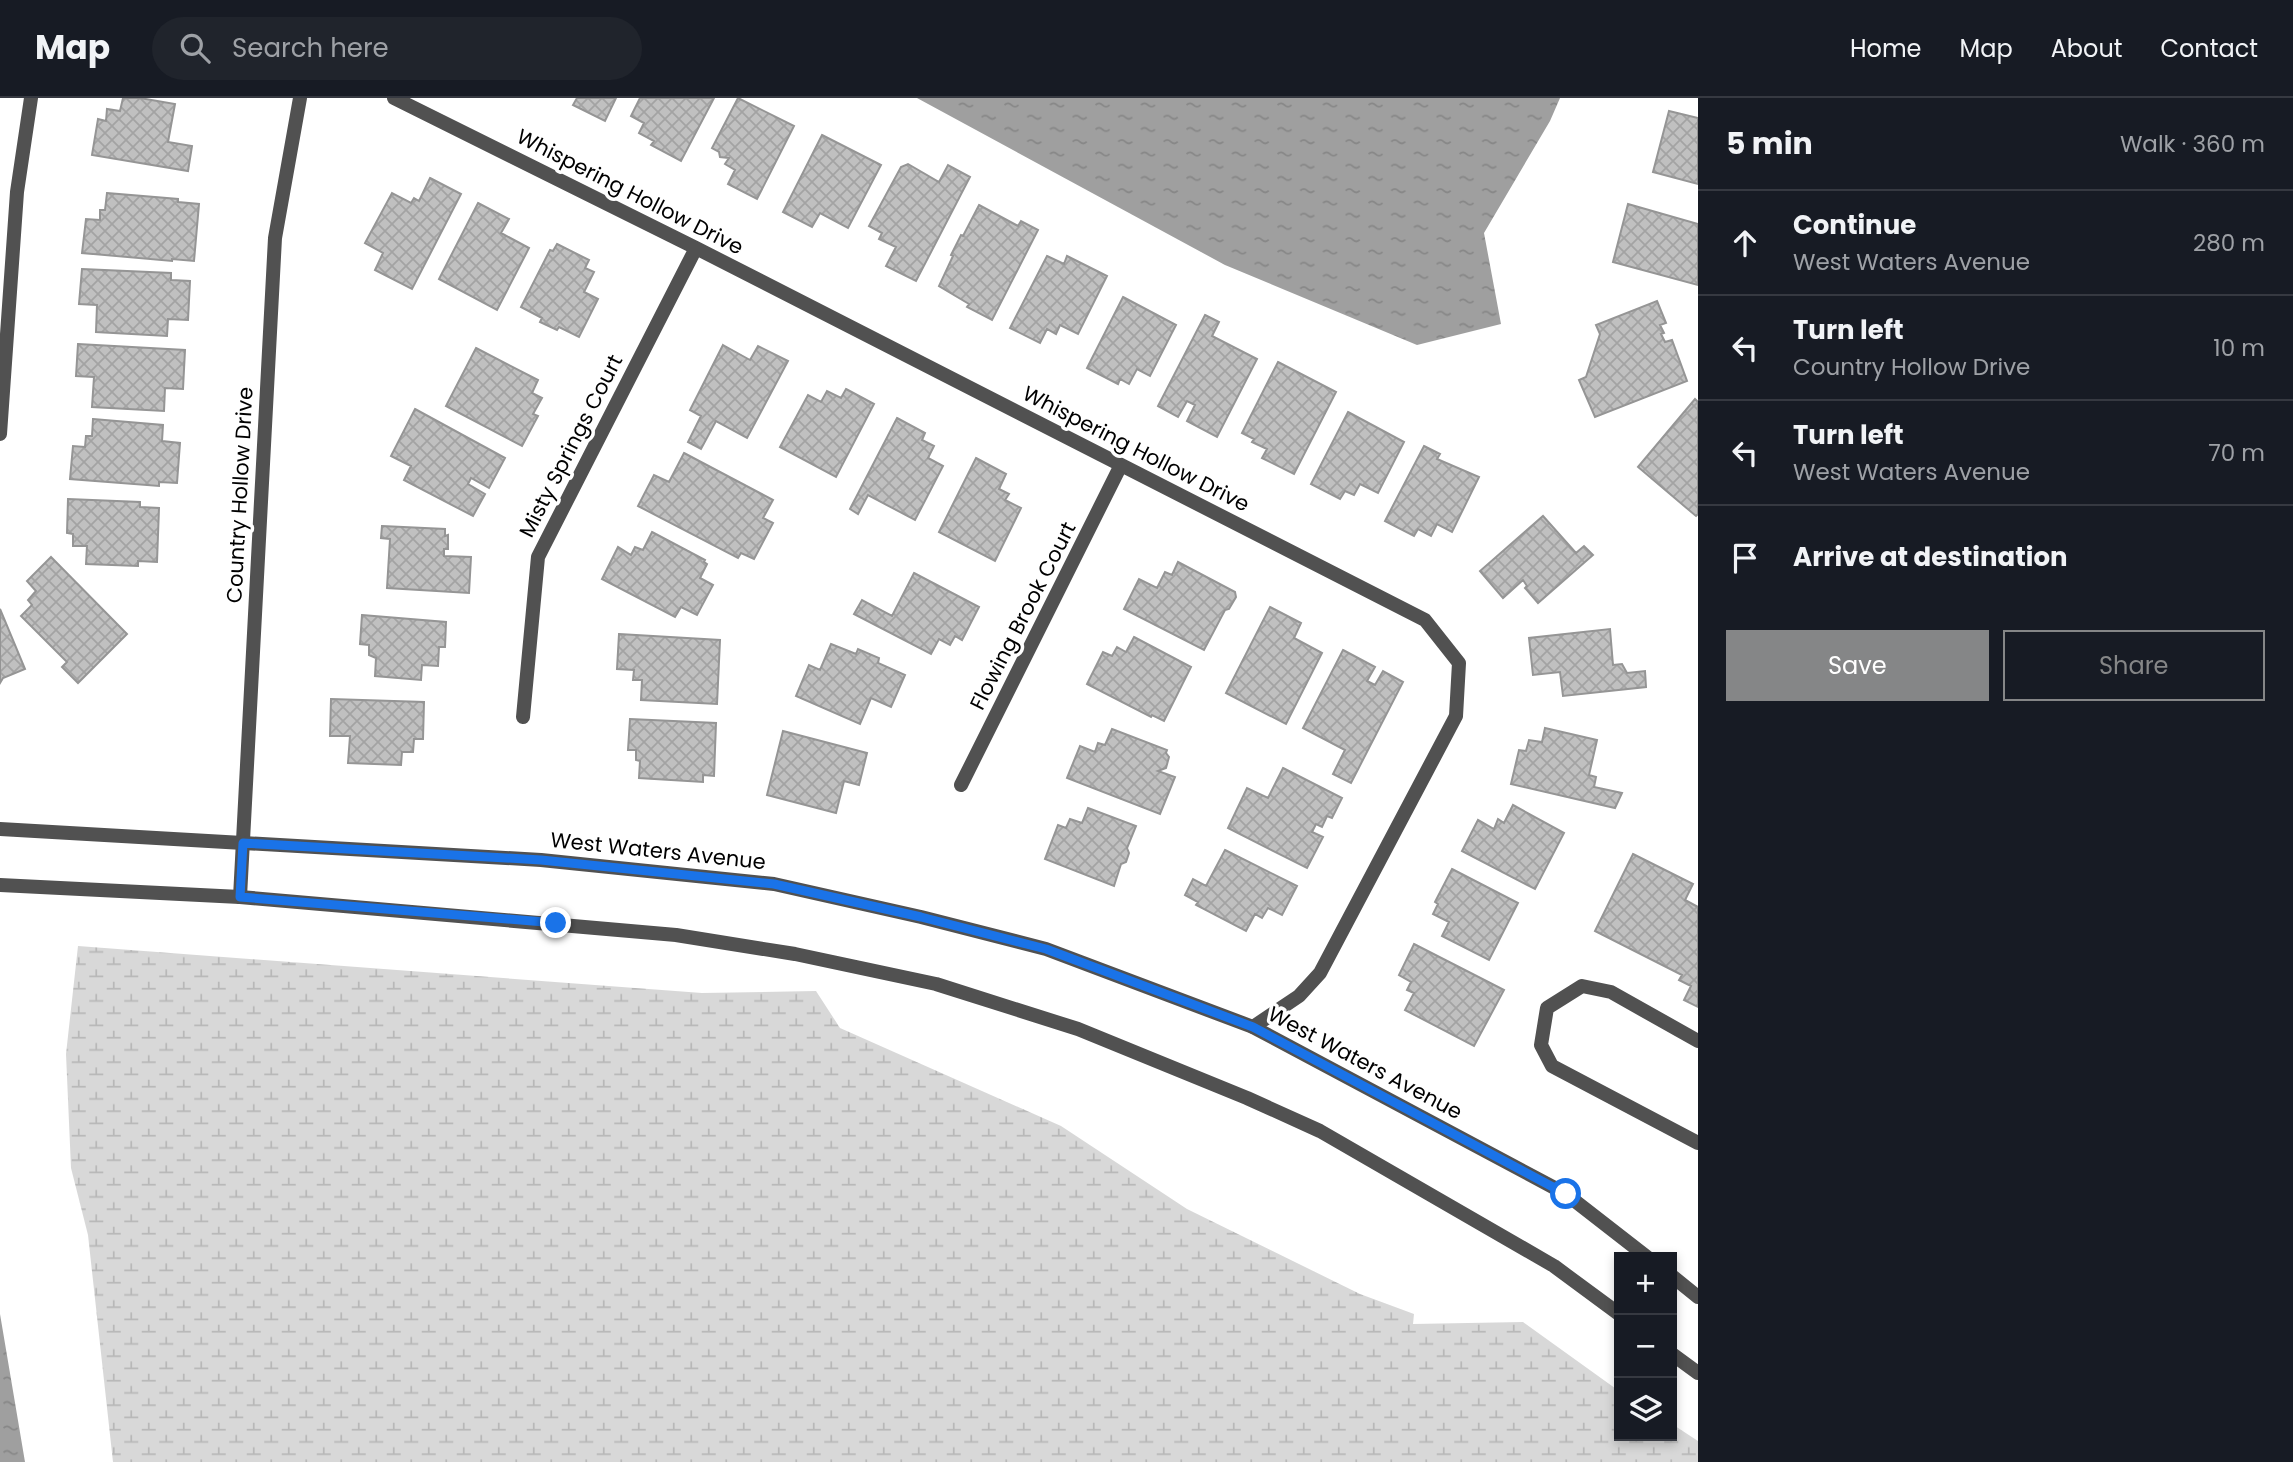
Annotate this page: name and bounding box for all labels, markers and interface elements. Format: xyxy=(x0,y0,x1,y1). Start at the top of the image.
search box xyxy=(152,17,642,80)
text: Map xyxy=(35,24,110,71)
icon: search xyxy=(176,29,214,67)
text: Search here xyxy=(232,30,389,66)
text: Home xyxy=(1850,32,1922,65)
text: Map xyxy=(1960,32,2013,65)
text: About xyxy=(2051,32,2122,65)
text: Contact xyxy=(2160,32,2258,65)
street label: Whispering Hollow Drive xyxy=(512,122,749,261)
text: 5 min xyxy=(1726,122,1813,165)
text: Walk · 360 m xyxy=(2120,128,2265,160)
text: Continue xyxy=(1793,207,1916,243)
icon: ahead xyxy=(1726,224,1764,262)
text: 280 m xyxy=(2193,227,2265,259)
text: West Waters Avenue xyxy=(1793,246,2030,278)
text: Turn left xyxy=(1793,312,1904,348)
icon: left xyxy=(1726,329,1764,367)
text: 10 m xyxy=(2213,332,2265,364)
street label: Misty Springs Court xyxy=(512,349,629,542)
text: Country Hollow Drive xyxy=(1793,351,2030,383)
street label: Whispering Hollow Drive xyxy=(1018,379,1255,518)
street label: Country Hollow Drive xyxy=(219,386,260,604)
text: Turn left xyxy=(1793,417,1904,453)
icon: left xyxy=(1726,434,1764,472)
text: 70 m xyxy=(2208,437,2265,469)
text: West Waters Avenue xyxy=(1793,456,2030,488)
street label: Flowing Brook Court xyxy=(963,517,1083,715)
icon: arrive xyxy=(1726,539,1764,577)
text: Arrive at destination xyxy=(1793,539,2068,575)
button: Save xyxy=(1726,630,1989,701)
button: Share xyxy=(2003,630,2265,701)
street label: West Waters Avenue xyxy=(549,825,767,876)
route end xyxy=(540,907,571,938)
street label: West Waters Avenue xyxy=(1263,999,1468,1126)
route start xyxy=(1550,1178,1581,1209)
map controls xyxy=(1614,1252,1677,1441)
button: + xyxy=(1614,1252,1677,1315)
button: − xyxy=(1614,1315,1677,1378)
button: layers xyxy=(1614,1378,1677,1441)

